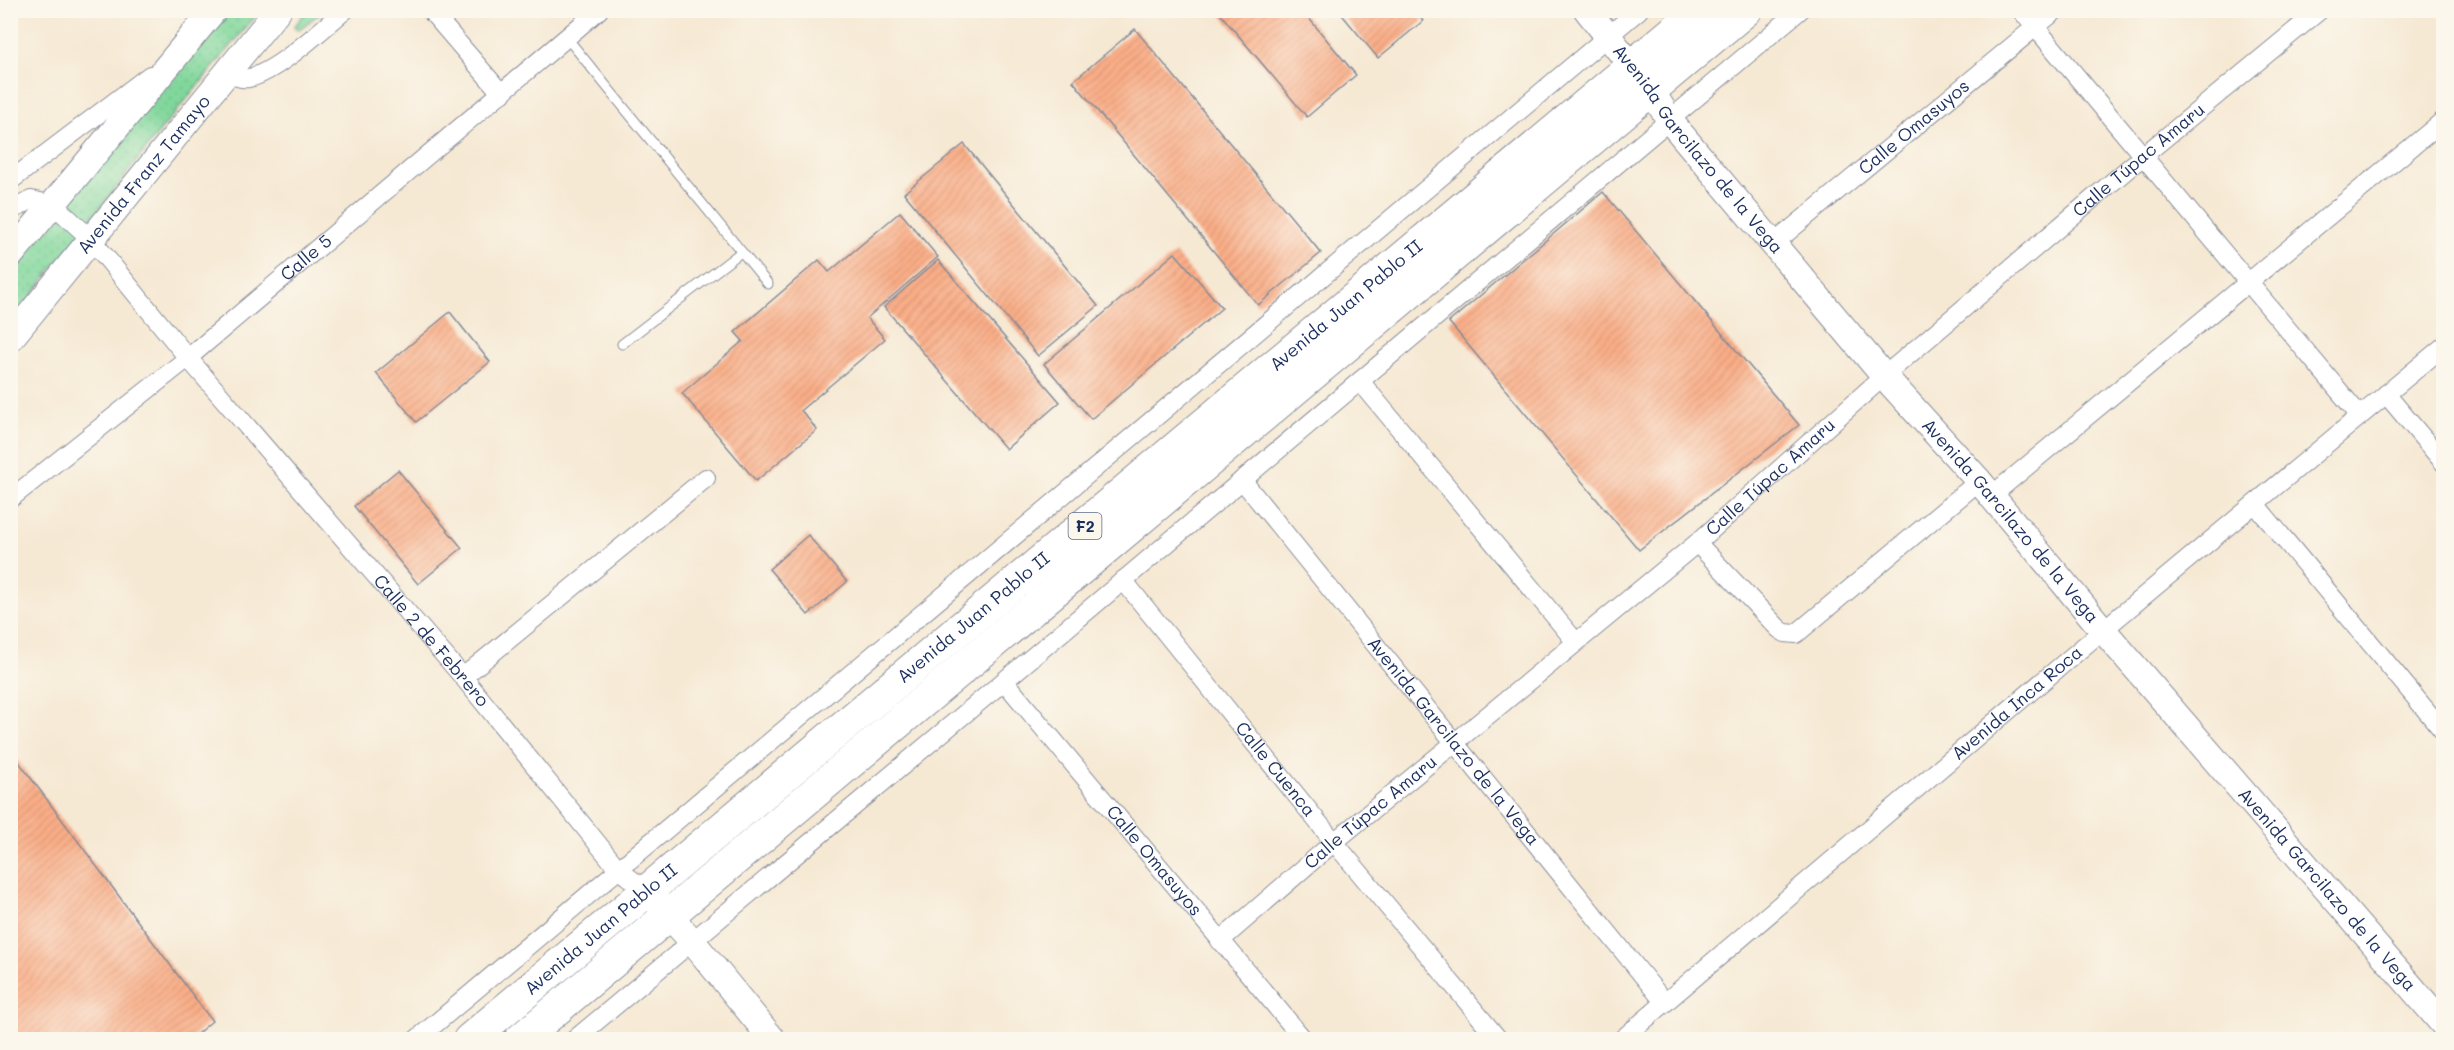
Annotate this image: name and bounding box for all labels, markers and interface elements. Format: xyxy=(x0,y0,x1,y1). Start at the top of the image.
street label: Avenida Garcilazo de la Vega xyxy=(1608,39,1789,258)
street label: Calle Omasuyos xyxy=(1853,74,1974,180)
street label: Avenida Franz Tamayo xyxy=(71,89,215,258)
street label: Calle Túpac Amaru xyxy=(2067,97,2209,222)
street label: Calle 5 xyxy=(275,228,336,286)
street label: Avenida Juan Pablo II xyxy=(1264,234,1427,376)
street label: Calle Túpac Amaru xyxy=(1700,412,1840,541)
street label: Avenida Garcilazo de la Vega xyxy=(1917,413,2105,627)
road number: F2 xyxy=(1068,513,1102,539)
street label: Avenida Juan Pablo II xyxy=(891,546,1054,688)
street label: Calle 2 de Febrero xyxy=(369,569,495,712)
street label: Avenida Garcilazo de la Vega xyxy=(1363,631,1546,850)
street label: Avenida Inca Roca xyxy=(1946,640,2087,765)
street label: Calle Cuenca xyxy=(1231,716,1322,821)
street label: Calle Túpac Amaru xyxy=(1298,749,1441,874)
street label: Avenida Garcilazo de la Vega xyxy=(2233,782,2422,996)
street label: Calle Omasuyos xyxy=(1102,800,1208,920)
street label: Avenida Juan Pablo II xyxy=(519,858,682,1000)

